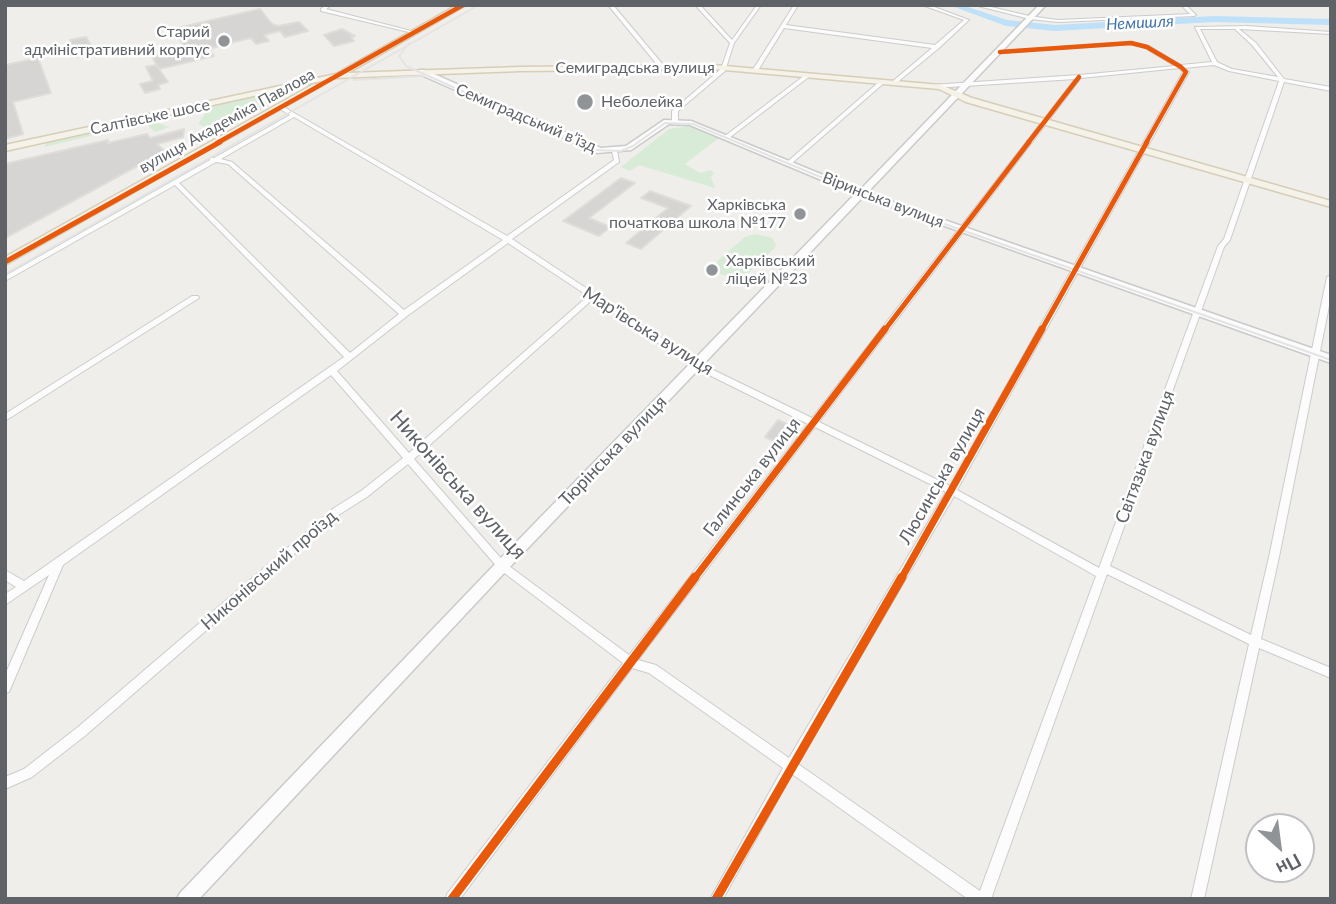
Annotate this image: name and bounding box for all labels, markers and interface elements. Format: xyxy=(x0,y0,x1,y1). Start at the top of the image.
water label: Немишля xyxy=(1106,12,1174,34)
place label: Старий адміністративний корпус xyxy=(24,22,210,60)
marker: Старий адміністративний корпус xyxy=(216,33,232,49)
street label: Семиградська вулиця xyxy=(555,58,715,78)
street label: вулиця Академіка Павлова xyxy=(136,65,318,177)
street label: Семиградський в’їзд xyxy=(453,80,599,156)
marker: Неболейка xyxy=(575,92,595,112)
place label: Неболейка xyxy=(601,92,683,112)
street label: Салтівське шосе xyxy=(88,95,212,139)
street label: Віринська вулиця xyxy=(820,168,946,232)
place label: Харківська початкова школа №177 xyxy=(609,195,786,233)
marker: Харківська початкова школа №177 xyxy=(792,206,808,222)
place label: Харківський ліцей №23 xyxy=(726,251,815,289)
marker: Харківський ліцей №23 xyxy=(704,262,720,278)
street label: Мар'ївська вулиця xyxy=(579,282,717,380)
street label: Світязька вулиця xyxy=(1111,387,1179,527)
street label: Тюрінська вулиця xyxy=(555,391,671,511)
street label: Люсинська вулиця xyxy=(894,404,990,548)
street label: Никонівська вулиця xyxy=(384,405,532,565)
street label: Галинська вулиця xyxy=(699,413,805,541)
street label: Никонівський проїзд xyxy=(197,505,341,635)
north arrow xyxy=(1245,813,1315,883)
text: Пн xyxy=(1273,849,1306,881)

